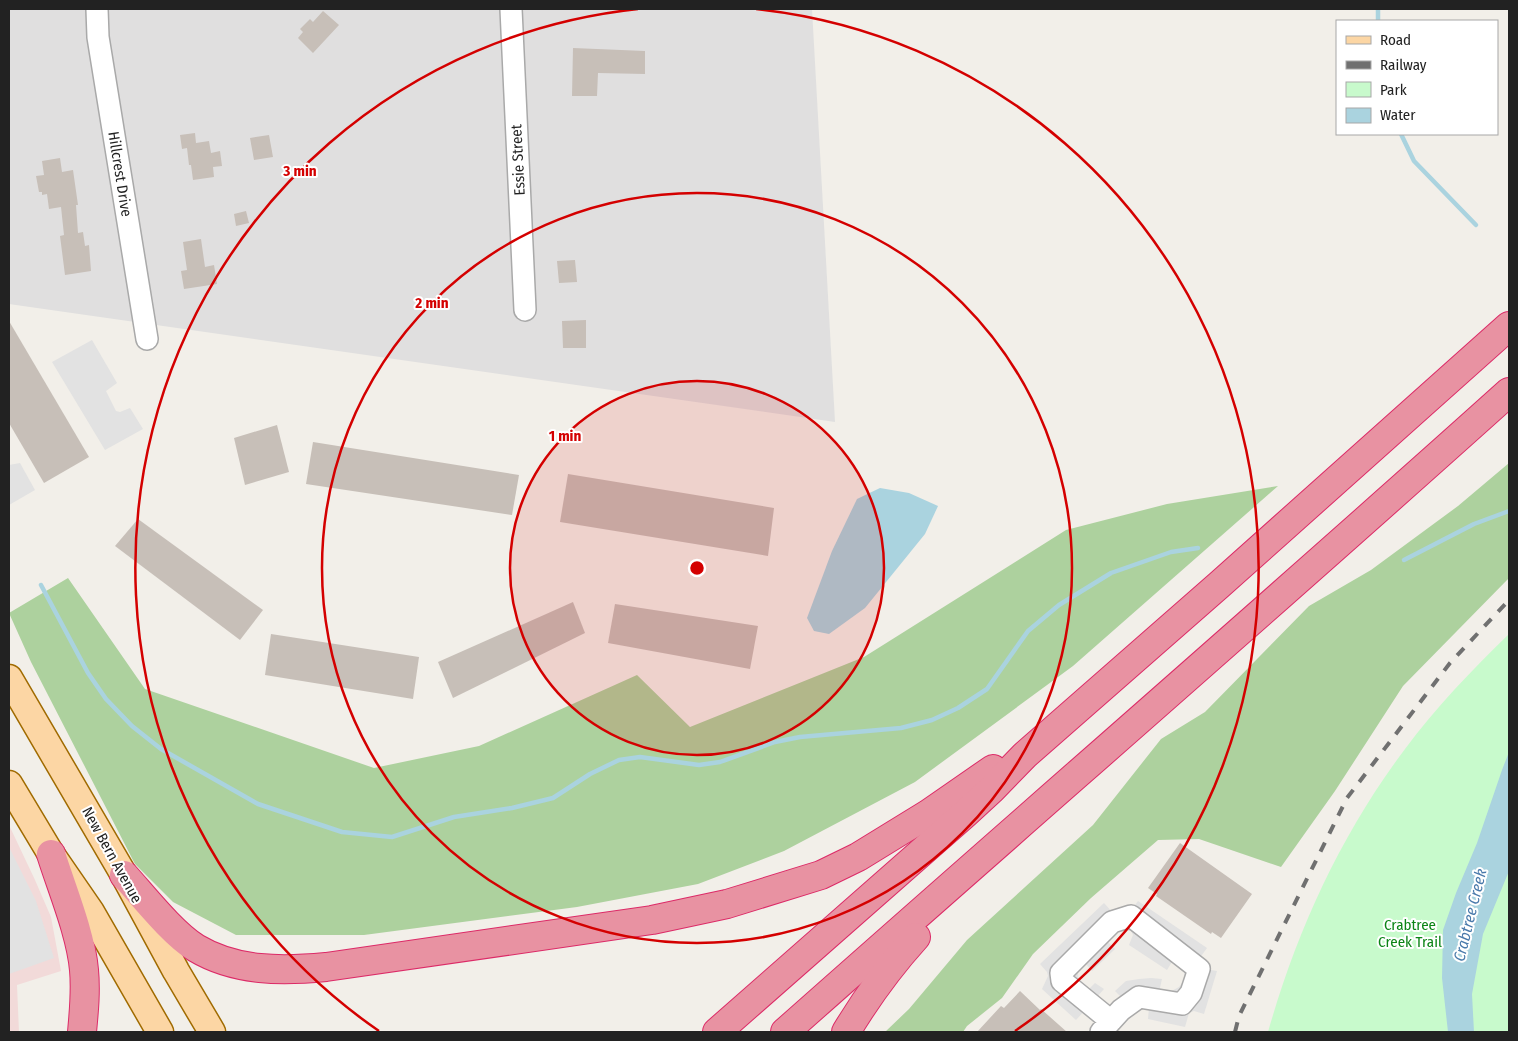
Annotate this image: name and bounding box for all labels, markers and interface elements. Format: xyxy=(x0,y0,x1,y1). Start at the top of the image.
legend xyxy=(1336,20,1498,135)
text: Road xyxy=(1380,31,1411,49)
text: Railway xyxy=(1380,56,1427,74)
text: Park xyxy=(1380,81,1407,99)
text: Water xyxy=(1380,106,1416,124)
street label: Essie Street xyxy=(507,124,529,196)
street label: Hillcrest Drive xyxy=(104,130,136,218)
text: 3 min xyxy=(282,162,317,180)
text: 2 min xyxy=(414,294,449,312)
text: 1 min xyxy=(549,427,581,445)
centre of rings xyxy=(688,559,706,577)
street label: New Bern Avenue xyxy=(78,804,146,906)
water label: Crabtree Creek xyxy=(1449,867,1491,963)
park label: Crabtree Creek Trail xyxy=(1378,916,1442,951)

